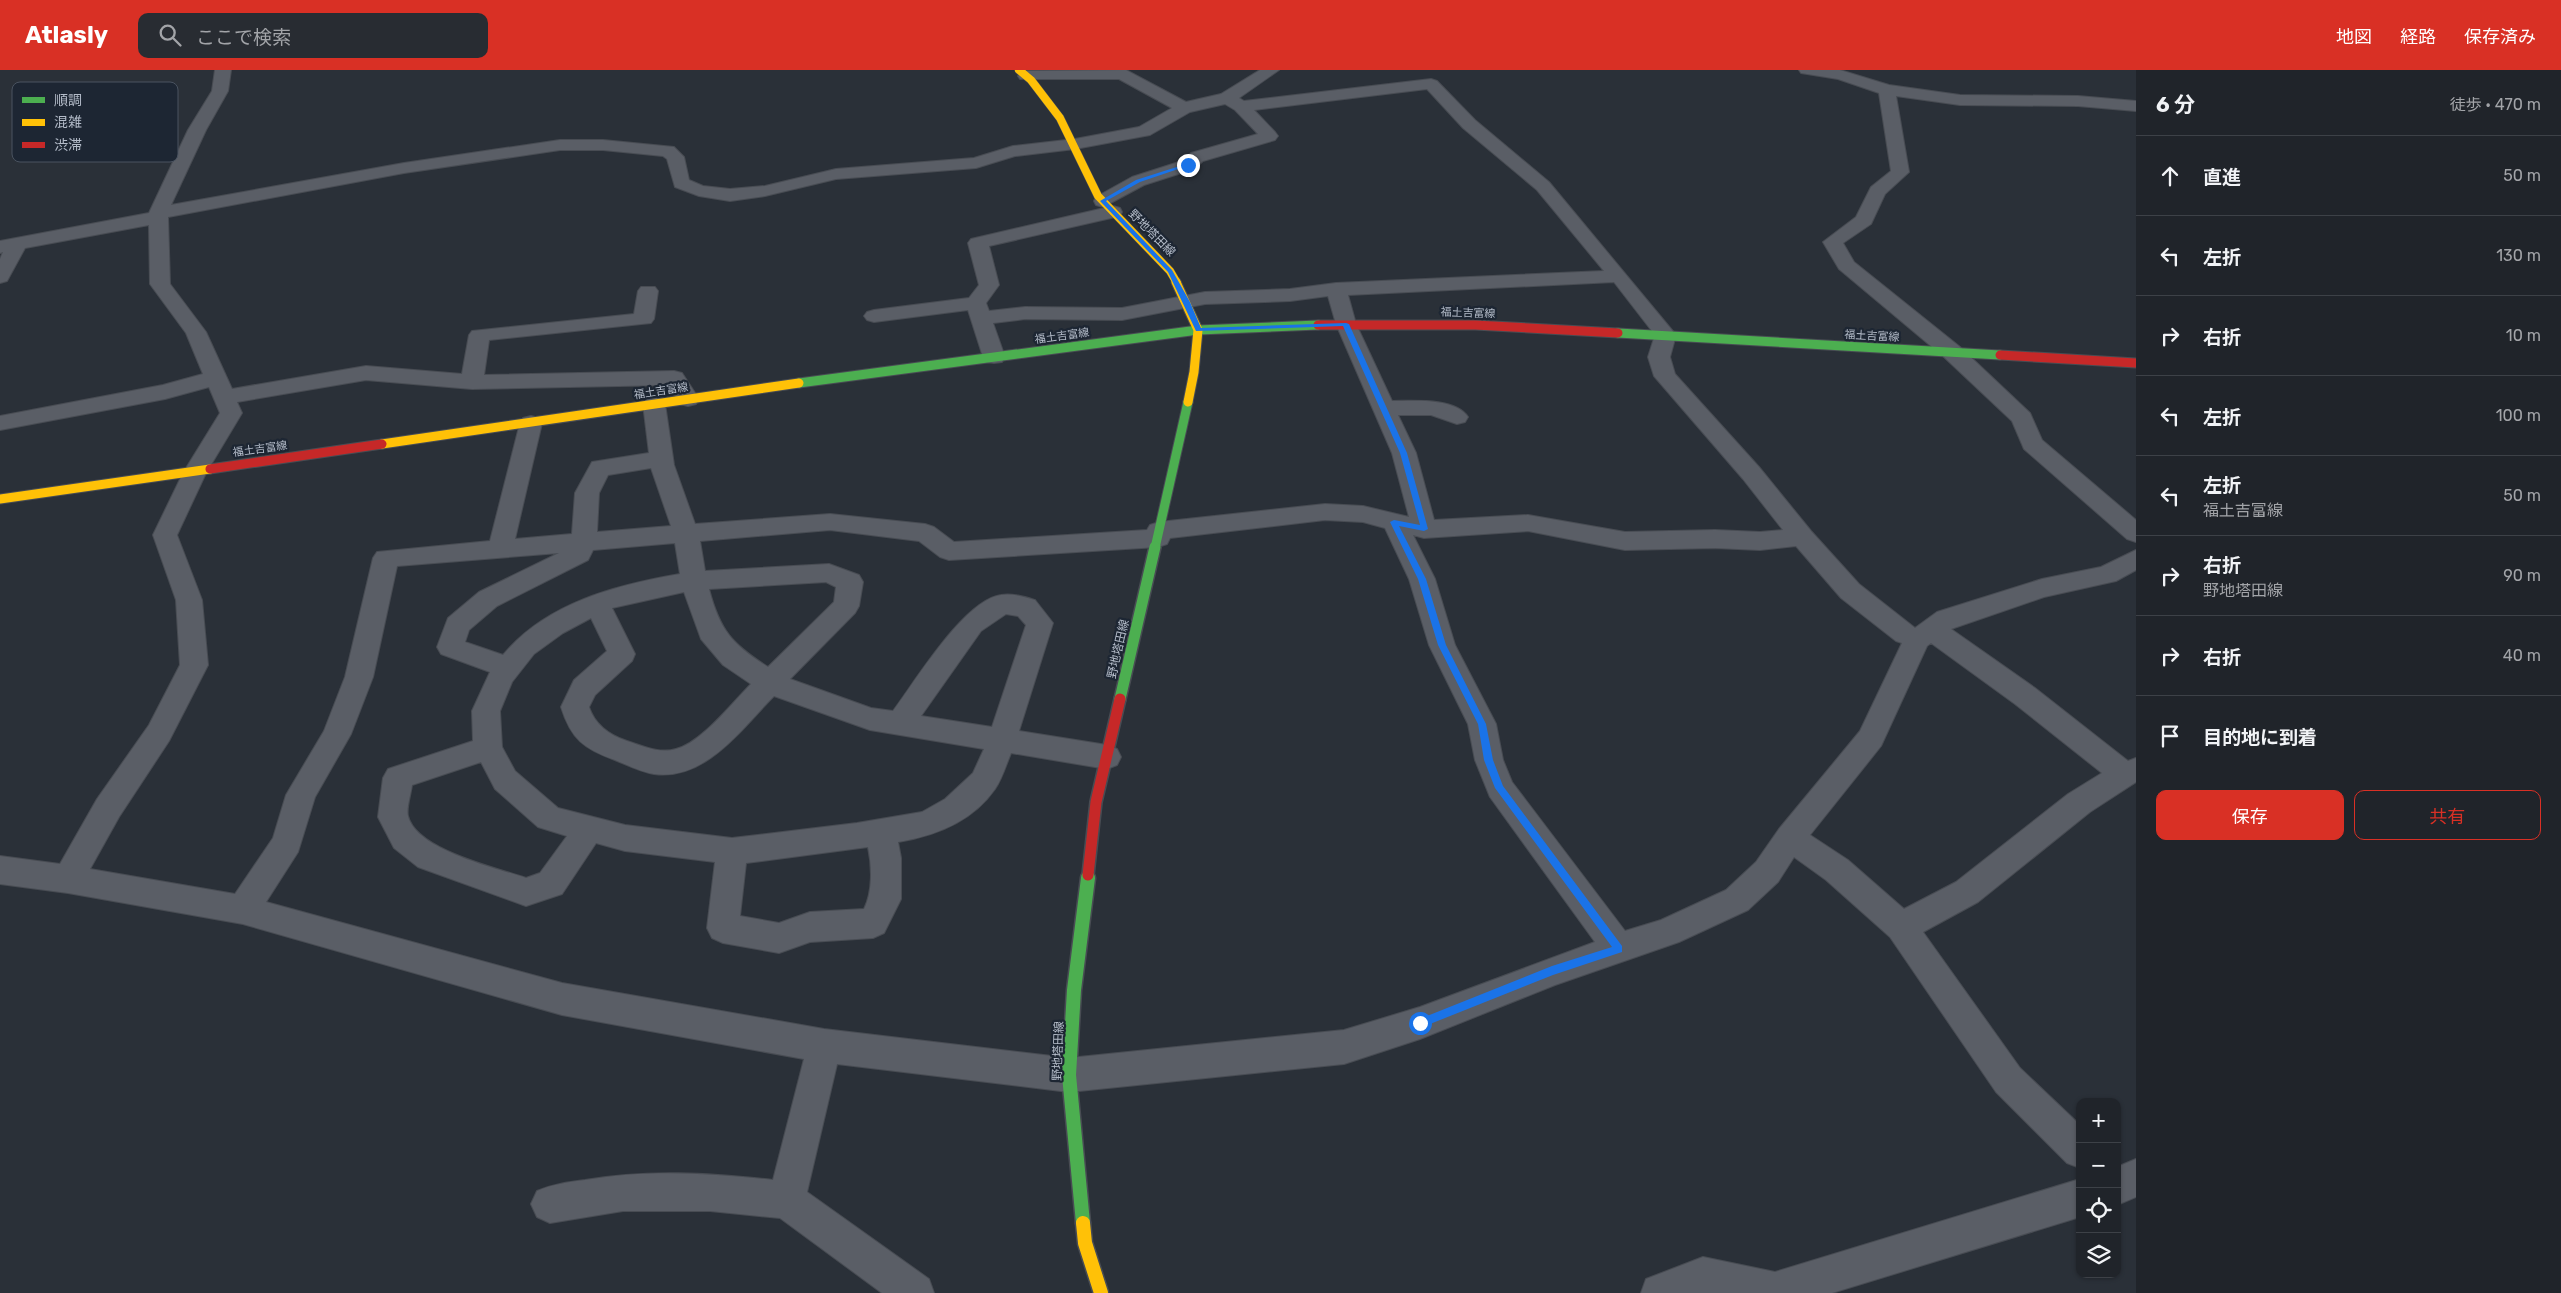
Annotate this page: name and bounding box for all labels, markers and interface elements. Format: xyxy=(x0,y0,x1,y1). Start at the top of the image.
search box xyxy=(138,13,488,58)
text: Atlasly xyxy=(25,21,108,49)
icon: search xyxy=(156,21,184,49)
text: ここで検索 xyxy=(196,26,291,49)
text: 地図 xyxy=(2336,26,2372,48)
text: 経路 xyxy=(2400,26,2436,48)
text: 保存済み xyxy=(2464,26,2536,48)
legend xyxy=(12,82,178,162)
text: 順調 xyxy=(54,92,82,109)
text: 6 分 xyxy=(2156,92,2195,117)
text: 徒歩 · 470 m xyxy=(2450,95,2541,114)
text: 混雑 xyxy=(54,114,82,131)
text: 渋滞 xyxy=(54,137,82,154)
route end xyxy=(1177,154,1200,177)
icon: ahead xyxy=(2156,162,2184,190)
text: 直進 xyxy=(2203,166,2241,189)
text: 50 m xyxy=(2503,166,2541,185)
street label: 野地塔田線 xyxy=(1126,207,1178,259)
icon: left xyxy=(2156,242,2184,270)
text: 左折 xyxy=(2203,246,2241,269)
text: 130 m xyxy=(2496,246,2541,265)
street label: 福土吉富線 xyxy=(1440,306,1496,320)
icon: right xyxy=(2156,322,2184,350)
street label: 福土吉富線 xyxy=(1034,326,1090,346)
text: 右折 xyxy=(2203,326,2241,349)
text: 10 m xyxy=(2506,326,2541,345)
street label: 福土吉富線 xyxy=(1844,328,1900,344)
street label: 福土吉富線 xyxy=(633,380,689,402)
icon: left xyxy=(2156,402,2184,430)
text: 左折 xyxy=(2203,406,2241,429)
text: 100 m xyxy=(2496,406,2541,425)
street label: 福土吉富線 xyxy=(232,439,288,459)
text: 左折 xyxy=(2203,474,2241,497)
icon: left xyxy=(2156,482,2184,510)
text: 50 m xyxy=(2503,486,2541,505)
text: 福土吉富線 xyxy=(2203,501,2283,520)
text: 右折 xyxy=(2203,554,2241,577)
icon: right xyxy=(2156,562,2184,590)
text: 90 m xyxy=(2503,566,2541,585)
text: 野地塔田線 xyxy=(2203,581,2283,600)
street label: 野地塔田線 xyxy=(1104,618,1132,680)
icon: right xyxy=(2156,642,2184,670)
text: 右折 xyxy=(2203,646,2241,669)
text: 40 m xyxy=(2503,646,2541,665)
icon: arrive xyxy=(2156,722,2184,750)
text: 目的地に到着 xyxy=(2203,726,2317,749)
button: 保存 xyxy=(2156,790,2344,840)
button: 共有 xyxy=(2354,790,2541,840)
route start xyxy=(1409,1012,1432,1035)
street label: 野地塔田線 xyxy=(1050,1021,1066,1081)
map controls xyxy=(2076,1098,2121,1278)
button: + xyxy=(2076,1098,2121,1143)
button: − xyxy=(2076,1143,2121,1188)
button: locate xyxy=(2076,1188,2121,1233)
button: layers xyxy=(2076,1233,2121,1278)

